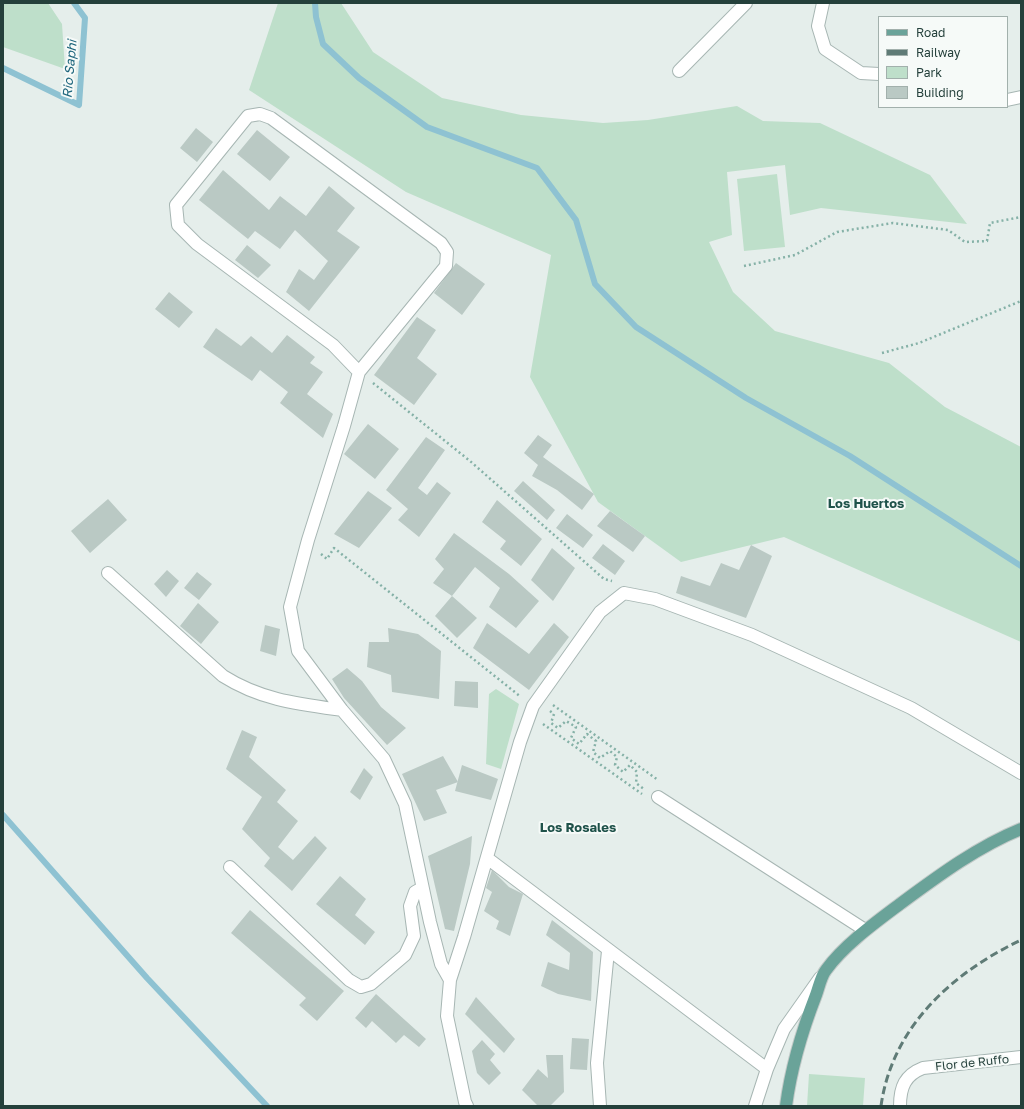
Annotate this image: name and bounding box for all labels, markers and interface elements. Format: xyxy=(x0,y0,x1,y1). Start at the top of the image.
legend xyxy=(878,16,1008,108)
text: Road xyxy=(916,25,945,40)
water label: Rio Saphi xyxy=(60,39,80,99)
text: Railway xyxy=(916,45,961,60)
text: Park xyxy=(916,65,942,80)
text: Building xyxy=(916,85,964,100)
district label: Los Huertos xyxy=(828,496,904,512)
district label: Los Rosales xyxy=(540,820,616,836)
street label: Flor de Ruffo xyxy=(934,1052,1010,1074)

